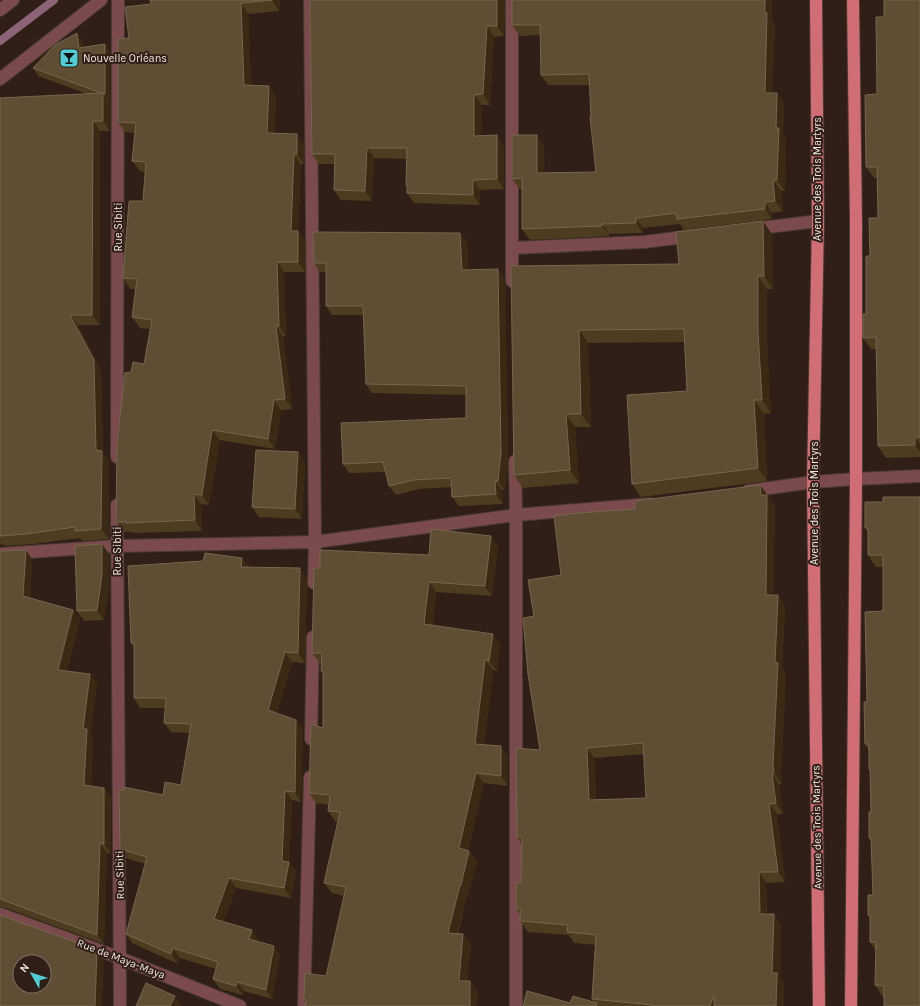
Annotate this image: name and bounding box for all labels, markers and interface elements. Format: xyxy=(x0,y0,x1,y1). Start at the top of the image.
bar icon: Nouvelle Orléans xyxy=(58,47,80,69)
place label: Nouvelle Orléans xyxy=(83,52,167,65)
street label: Avenue des Trois Martyrs xyxy=(811,117,824,241)
street label: Rue Sibiti xyxy=(112,203,125,251)
street label: Avenue des Trois Martyrs xyxy=(808,441,821,565)
street label: Rue Sibiti xyxy=(111,527,124,575)
street label: Avenue des Trois Martyrs xyxy=(809,765,825,889)
street label: Rue Sibiti xyxy=(113,850,127,900)
street label: Rue de Maya-Maya xyxy=(75,936,167,982)
north arrow xyxy=(12,954,52,994)
text: N xyxy=(17,961,32,975)

